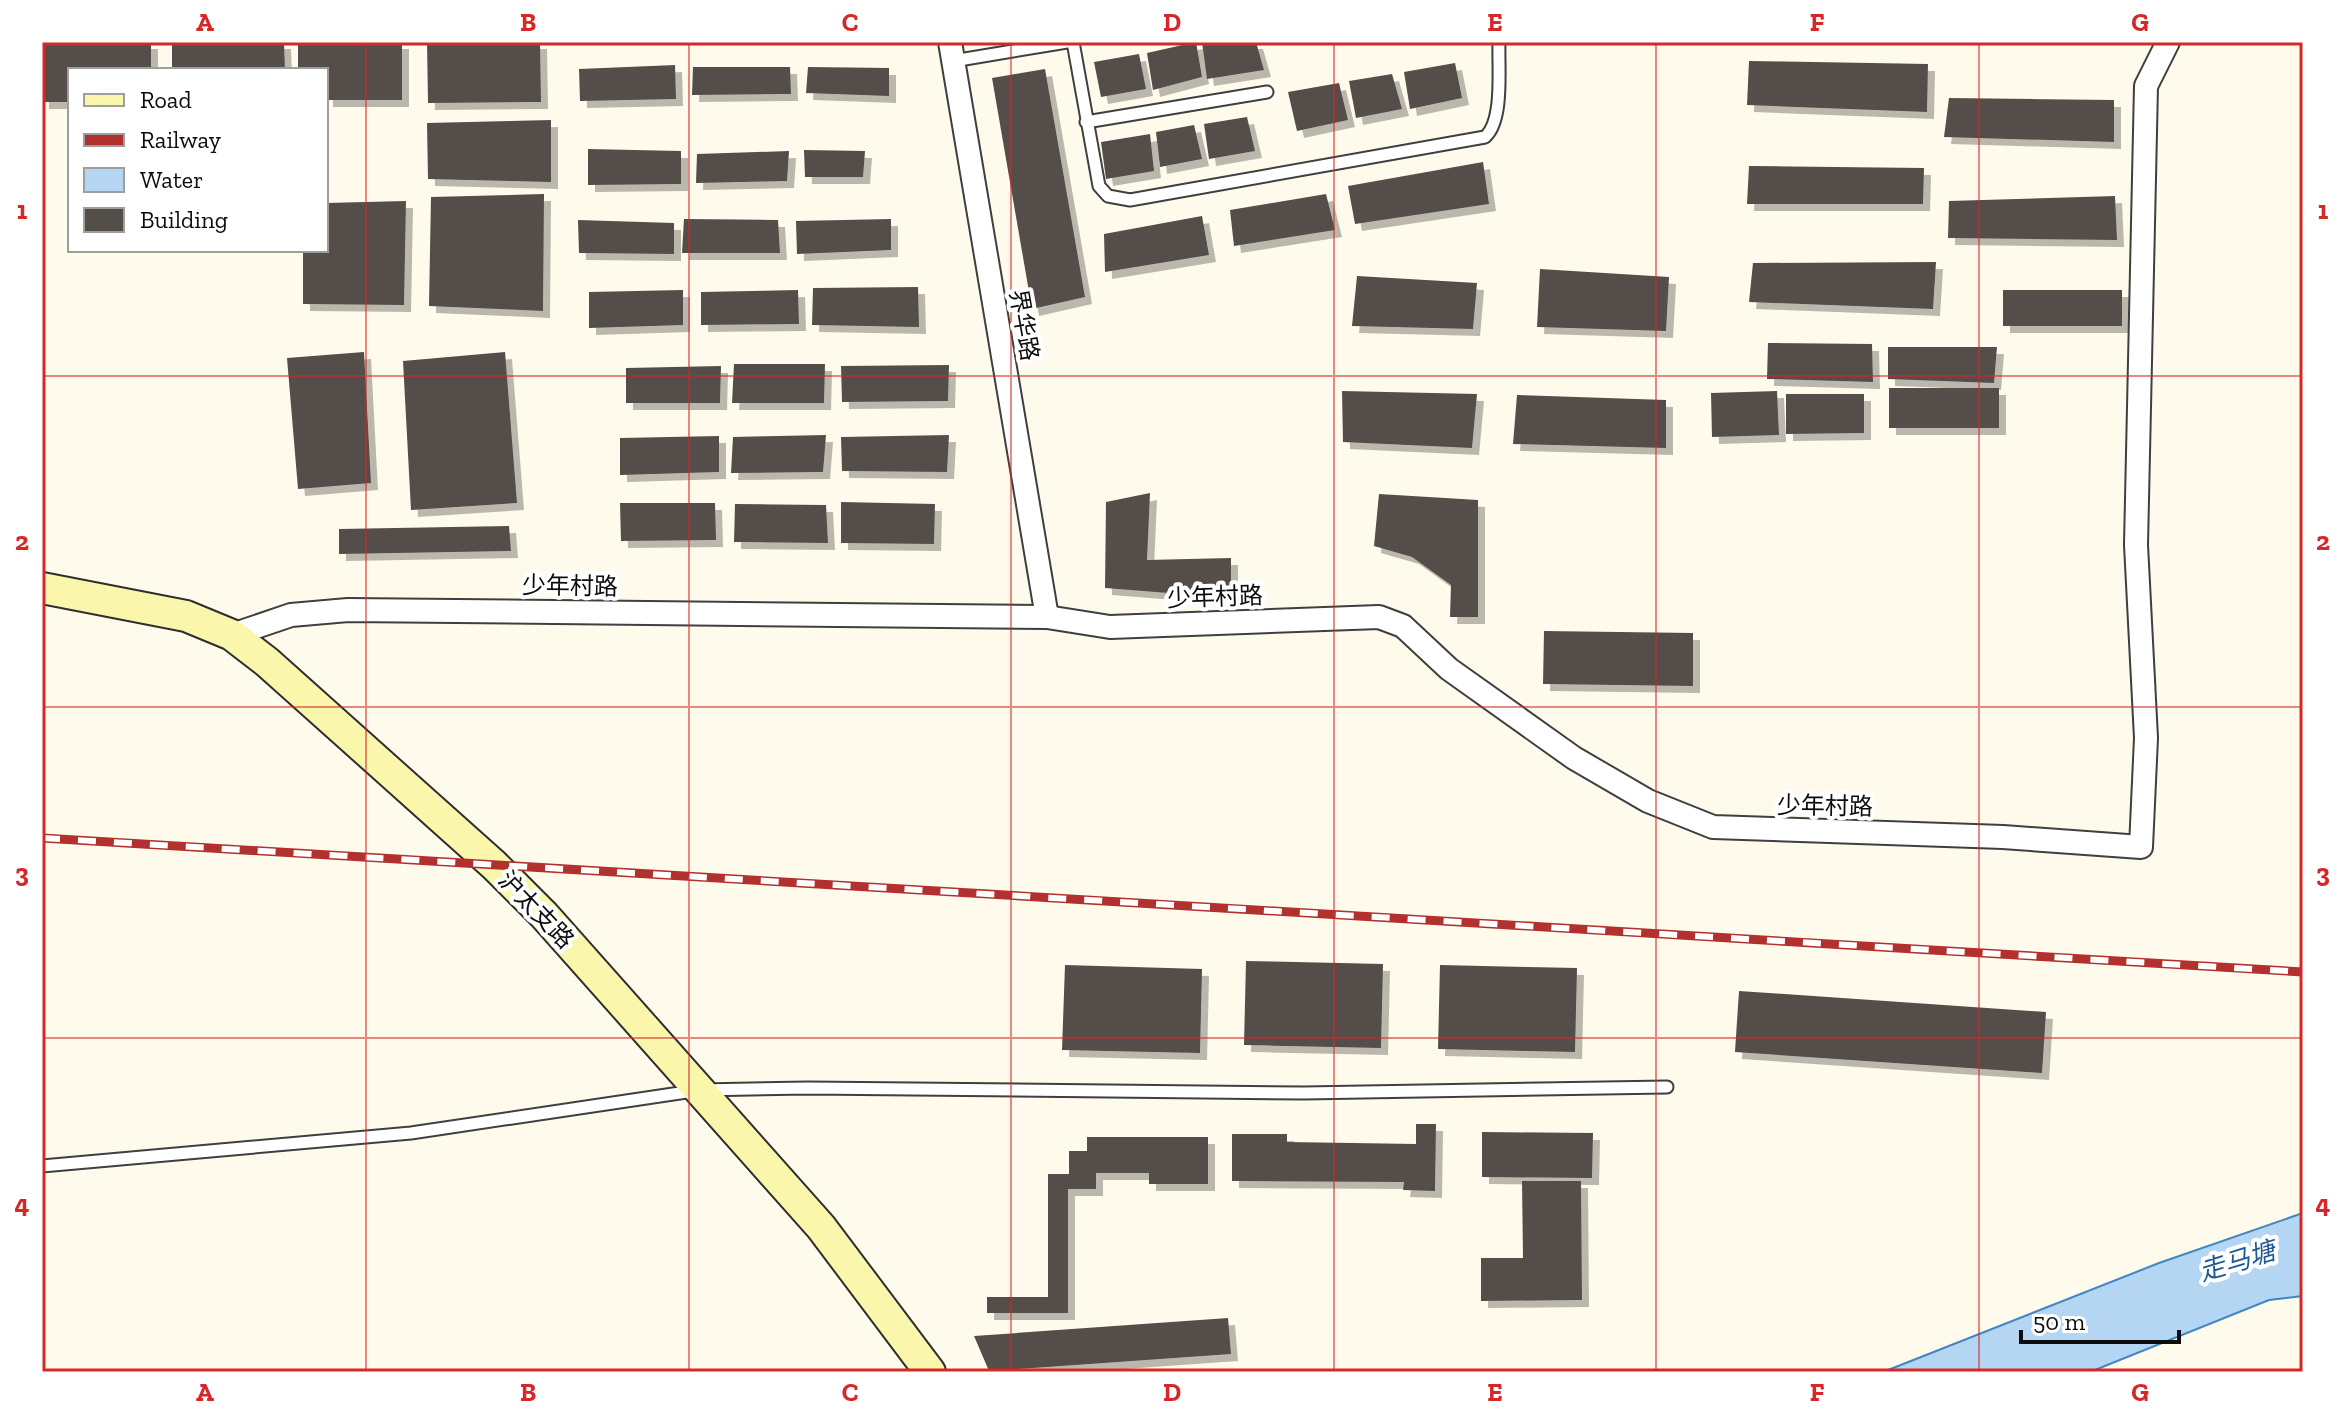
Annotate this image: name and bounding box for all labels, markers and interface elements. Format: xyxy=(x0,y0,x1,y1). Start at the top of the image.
text: A xyxy=(196,6,214,38)
text: B xyxy=(520,6,536,38)
text: C xyxy=(842,6,858,38)
text: D xyxy=(1163,6,1181,38)
text: E xyxy=(1487,6,1503,38)
text: F xyxy=(1810,6,1825,38)
text: G xyxy=(2131,6,2149,38)
legend xyxy=(68,68,328,252)
text: Road xyxy=(140,85,192,114)
text: Railway xyxy=(140,125,222,154)
text: Water xyxy=(140,165,203,194)
text: 1 xyxy=(17,194,28,226)
text: 1 xyxy=(2318,194,2329,226)
text: Building xyxy=(140,205,228,234)
street label: 界华路 xyxy=(1004,287,1045,363)
text: 2 xyxy=(15,525,29,557)
text: 2 xyxy=(2316,525,2330,557)
street label: 少年村路 xyxy=(522,570,618,601)
street label: 少年村路 xyxy=(1167,580,1263,613)
street label: 少年村路 xyxy=(1777,790,1873,821)
text: 3 xyxy=(15,857,29,889)
text: 3 xyxy=(2316,857,2330,889)
street label: 沪太支路 xyxy=(493,865,580,954)
text: 4 xyxy=(15,1188,30,1220)
text: 4 xyxy=(2316,1188,2331,1220)
water label: 走马塘 xyxy=(2195,1233,2283,1288)
scale bar xyxy=(2021,1294,2179,1344)
text: 50 m xyxy=(2033,1307,2086,1336)
text: A xyxy=(196,1376,214,1408)
text: B xyxy=(520,1376,536,1408)
text: C xyxy=(842,1376,858,1408)
text: D xyxy=(1163,1376,1181,1408)
text: E xyxy=(1487,1376,1503,1408)
text: F xyxy=(1810,1376,1825,1408)
text: G xyxy=(2131,1376,2149,1408)

